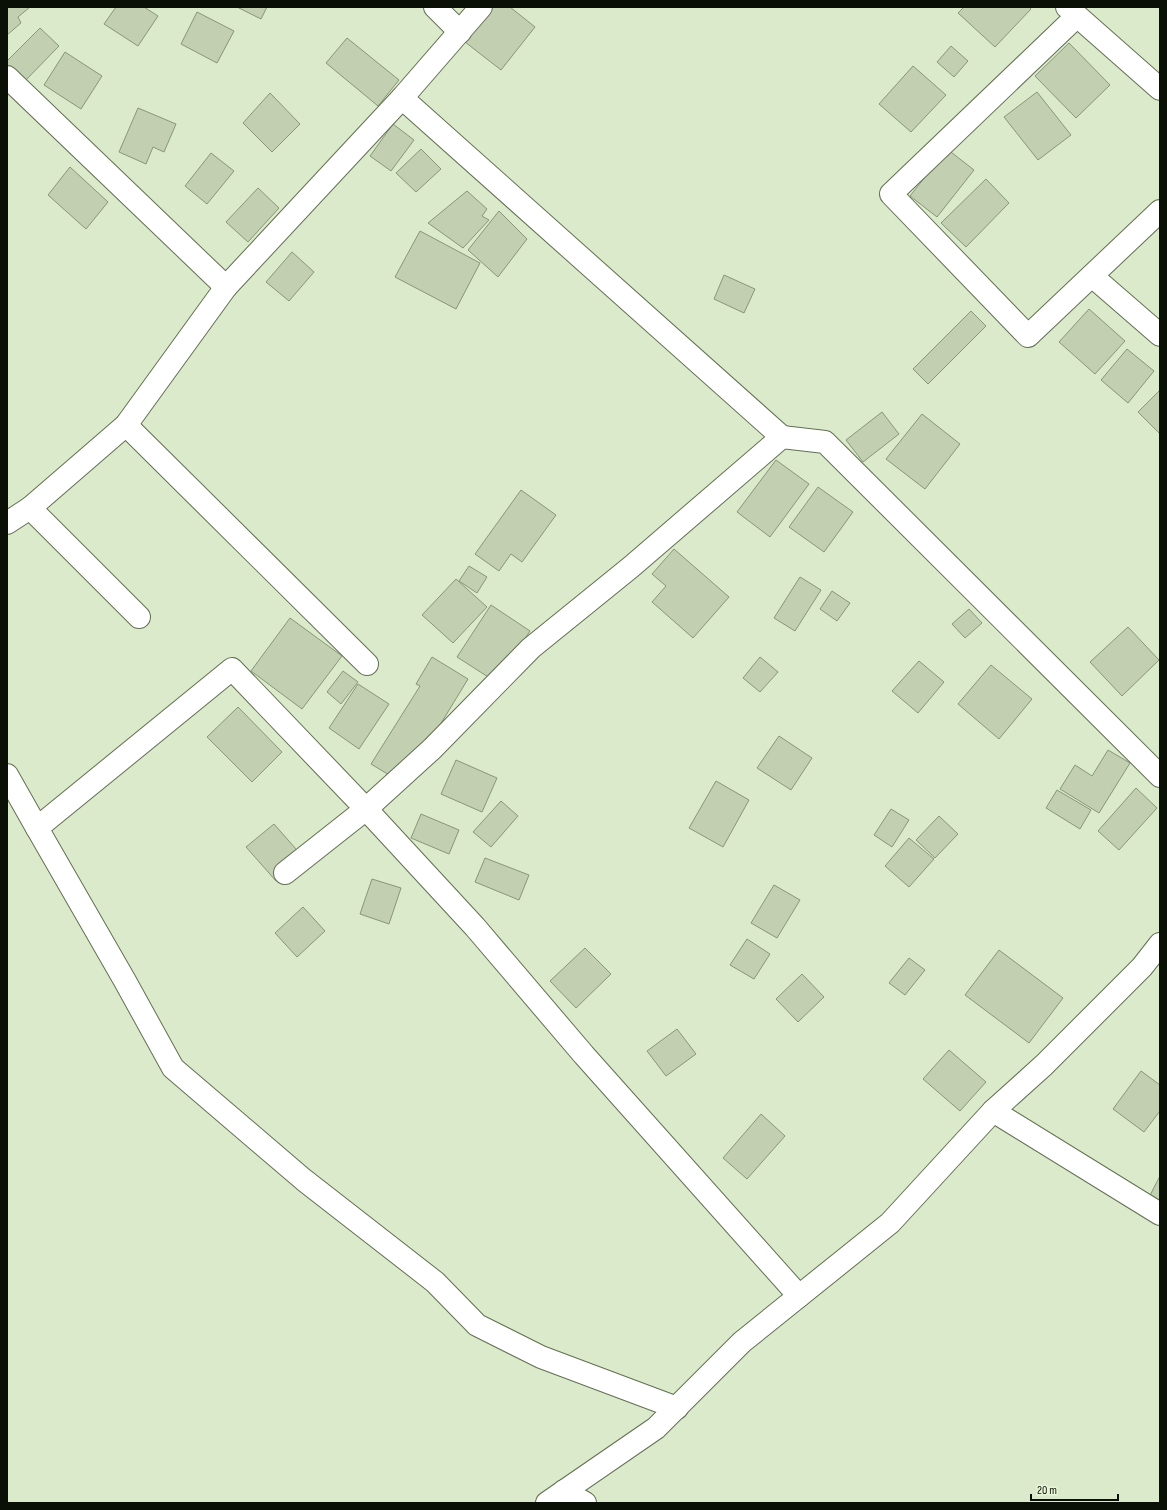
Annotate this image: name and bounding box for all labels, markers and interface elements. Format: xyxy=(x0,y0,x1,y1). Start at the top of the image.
scale bar xyxy=(1031,1476,1118,1502)
text: 20 m xyxy=(1037,1483,1057,1498)

